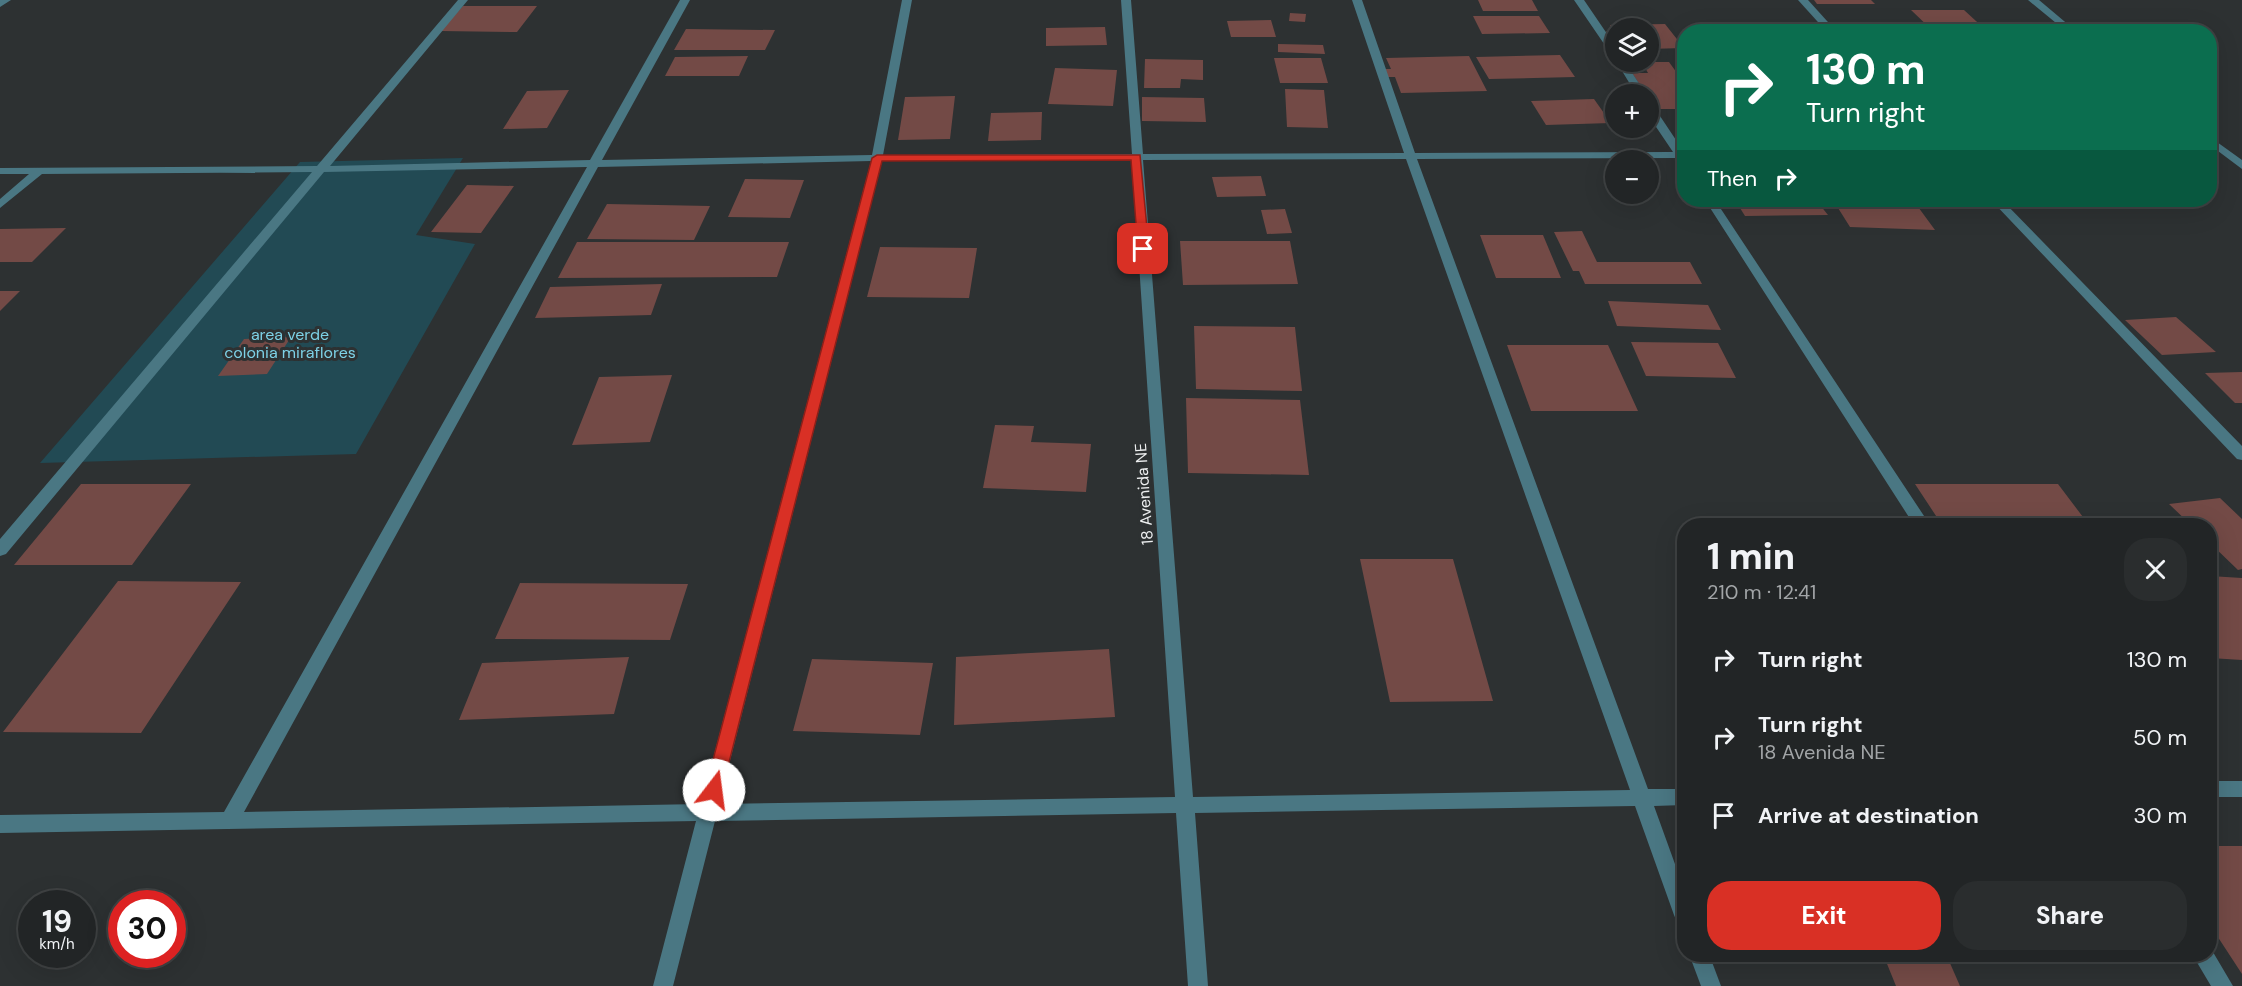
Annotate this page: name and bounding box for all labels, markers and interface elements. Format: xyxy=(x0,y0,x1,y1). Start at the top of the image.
map controls xyxy=(1605,18,1659,204)
button: layers xyxy=(1605,18,1659,72)
text: 130 m xyxy=(1806,42,1926,97)
icon: right xyxy=(1707,48,1785,126)
button: + xyxy=(1605,84,1659,138)
text: Turn right xyxy=(1806,95,1926,130)
button: − xyxy=(1605,150,1659,204)
icon: right xyxy=(1769,162,1802,195)
text: Then xyxy=(1707,164,1757,193)
pin xyxy=(1117,223,1168,274)
icon: arrive xyxy=(1126,232,1159,265)
park label: area verde colonia miraflores xyxy=(224,324,356,363)
street label: 18 Avenida NE xyxy=(1130,442,1158,546)
text: 1 min xyxy=(1707,533,1795,580)
button: close xyxy=(2124,538,2187,601)
text: 210 m · 12:41 xyxy=(1707,579,1816,605)
icon: right xyxy=(1707,643,1740,676)
text: Turn right xyxy=(1758,645,1863,674)
text: 130 m xyxy=(2127,645,2187,674)
text: Turn right xyxy=(1758,710,1863,739)
icon: right xyxy=(1707,721,1740,754)
text: 50 m xyxy=(2133,723,2187,752)
text: 18 Avenida NE xyxy=(1758,739,1886,765)
position arrow xyxy=(682,758,746,822)
icon: arrive xyxy=(1707,799,1740,832)
text: Arrive at destination xyxy=(1758,801,1979,830)
text: 30 m xyxy=(2133,801,2187,830)
button: Exit xyxy=(1707,881,1941,950)
button: Share xyxy=(1953,881,2187,950)
speed limit sign: 30 xyxy=(108,890,186,968)
text: 19 xyxy=(42,902,72,941)
text: km/h xyxy=(39,934,75,954)

